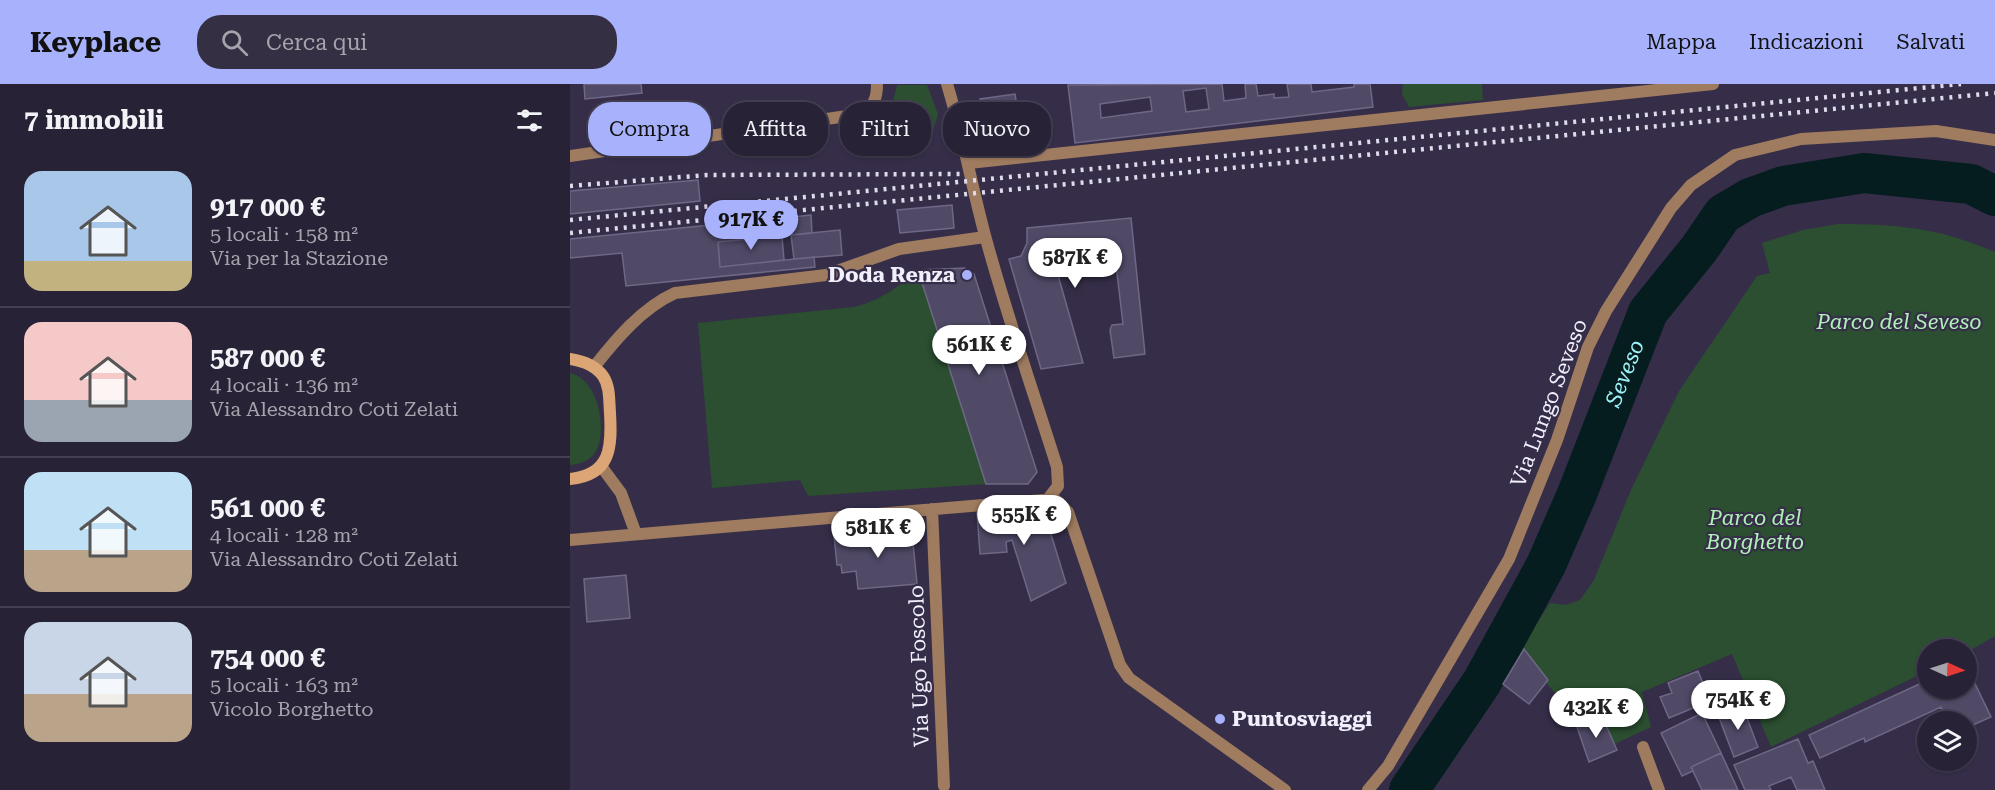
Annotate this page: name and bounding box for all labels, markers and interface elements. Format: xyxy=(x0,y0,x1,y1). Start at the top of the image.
search box xyxy=(197,15,617,69)
text: Keyplace xyxy=(30,26,161,59)
icon: search xyxy=(218,26,251,59)
text: Cerca qui xyxy=(266,30,367,55)
text: Mappa xyxy=(1646,30,1716,54)
text: Indicazioni xyxy=(1749,30,1863,54)
text: Salvati xyxy=(1896,30,1965,54)
chip: Compra xyxy=(588,102,711,156)
chip: Affitta xyxy=(723,102,828,156)
chip: Filtri xyxy=(840,102,931,156)
chip: Nuovo xyxy=(943,102,1051,156)
icon: filters xyxy=(513,104,546,137)
text: 7 immobili xyxy=(24,105,164,135)
text: 917 000 € xyxy=(210,192,325,222)
icon: home xyxy=(72,195,144,267)
pin: 917K € xyxy=(702,200,800,251)
text: 917K € xyxy=(718,207,784,231)
text: 5 locali · 158 m² xyxy=(210,222,358,246)
pin: 587K € xyxy=(1026,238,1124,289)
text: 587K € xyxy=(1042,245,1108,269)
text: Via per la Stazione xyxy=(210,246,388,270)
place label: Doda Renza xyxy=(828,263,956,287)
marker: Doda Renza xyxy=(960,268,974,282)
park label: Parco del Seveso xyxy=(1816,310,1982,334)
street label: Via Lungo Seveso xyxy=(1506,316,1592,490)
pin: 561K € xyxy=(930,325,1028,376)
text: 561K € xyxy=(946,332,1012,356)
water label: Seveso xyxy=(1600,336,1649,411)
text: 587 000 € xyxy=(210,343,325,373)
icon: home xyxy=(72,346,144,418)
text: 4 locali · 136 m² xyxy=(210,373,358,397)
text: Via Alessandro Coti Zelati xyxy=(210,397,458,421)
text: 561 000 € xyxy=(210,493,325,523)
pin: 555K € xyxy=(975,495,1073,546)
icon: home xyxy=(72,496,144,568)
text: 555K € xyxy=(991,502,1057,526)
park label: Parco del Borghetto xyxy=(1705,506,1804,554)
pin: 581K € xyxy=(829,508,927,559)
text: 581K € xyxy=(845,515,911,539)
text: 4 locali · 128 m² xyxy=(210,523,358,547)
text: Via Alessandro Coti Zelati xyxy=(210,547,458,571)
street label: Via Ugo Foscolo xyxy=(904,585,934,747)
north arrow xyxy=(1917,639,1977,699)
map controls xyxy=(1917,639,1977,771)
text: 754 000 € xyxy=(210,643,325,673)
icon: home xyxy=(72,646,144,718)
text: 5 locali · 163 m² xyxy=(210,673,358,697)
pin: 754K € xyxy=(1689,680,1787,731)
text: 754K € xyxy=(1705,687,1771,711)
pin: 432K € xyxy=(1547,688,1645,739)
text: 432K € xyxy=(1563,695,1629,719)
text: Vicolo Borghetto xyxy=(210,697,373,721)
place label: Puntosviaggi xyxy=(1232,707,1372,731)
button: layers xyxy=(1917,711,1977,771)
marker: Puntosviaggi xyxy=(1213,712,1227,726)

